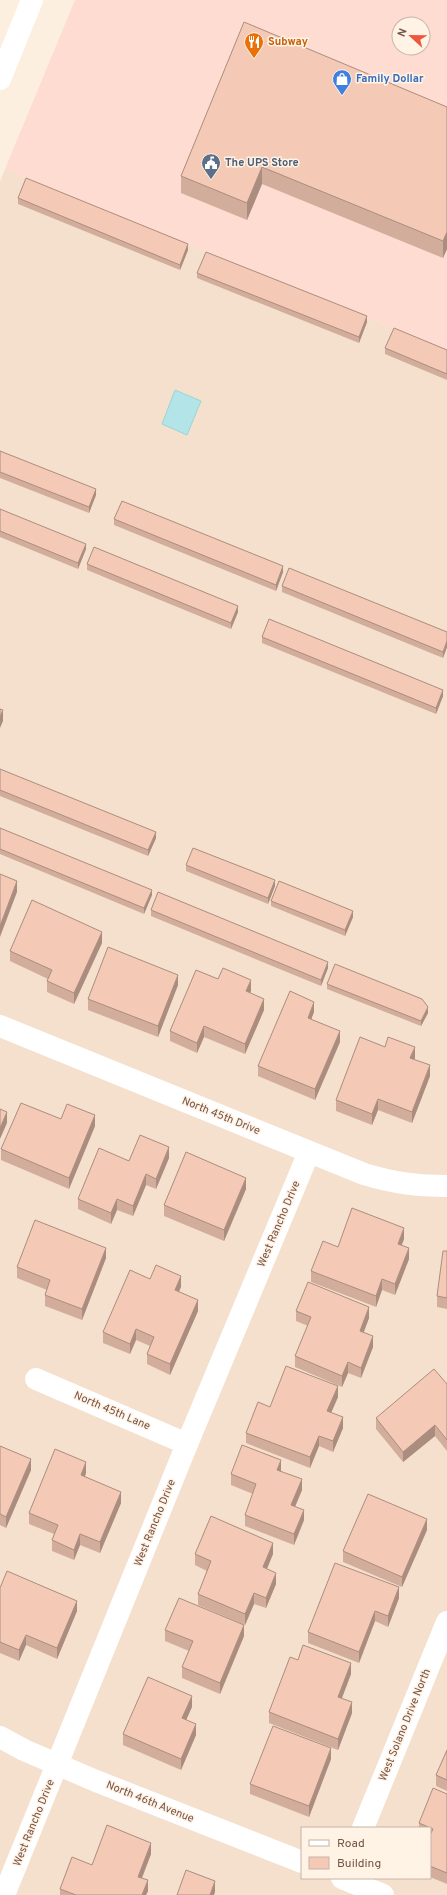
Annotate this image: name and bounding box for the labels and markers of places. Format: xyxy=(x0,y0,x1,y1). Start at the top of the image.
restaurant icon: Subway xyxy=(243,31,265,59)
place label: Subway xyxy=(268,35,308,49)
shop icon: Family Dollar xyxy=(331,68,353,96)
place label: Family Dollar xyxy=(356,72,424,86)
public building icon: The UPS Store xyxy=(200,152,222,180)
place label: The UPS Store xyxy=(225,156,299,170)

